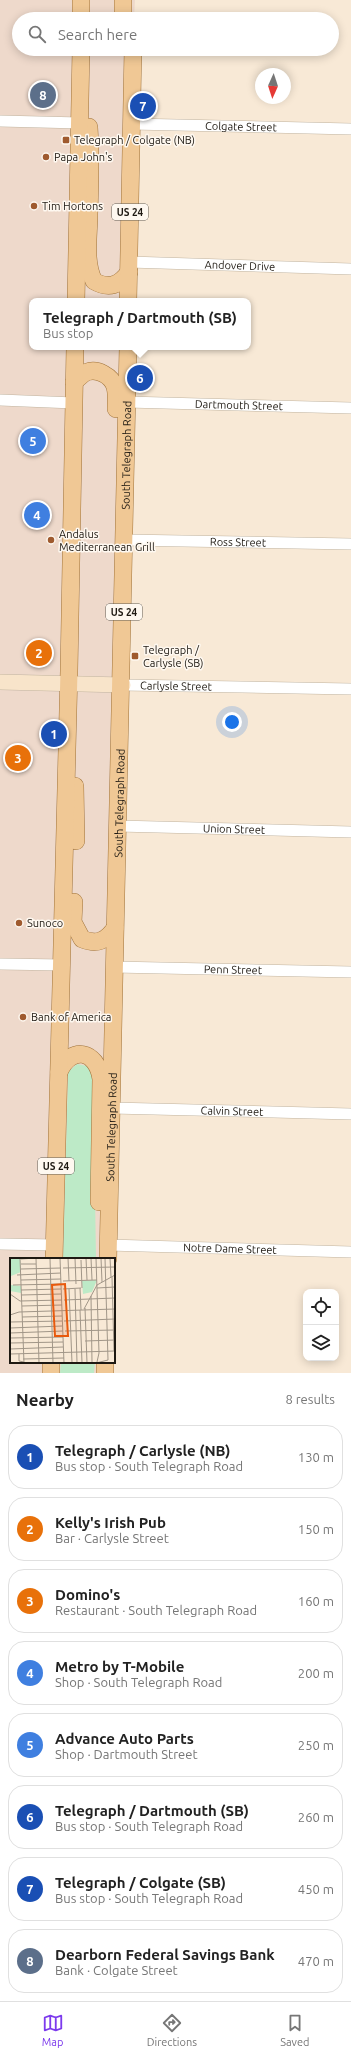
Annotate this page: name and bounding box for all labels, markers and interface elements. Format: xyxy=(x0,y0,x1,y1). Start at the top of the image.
search box xyxy=(12,12,339,56)
icon: search xyxy=(26,23,48,45)
text: Search here xyxy=(58,26,137,43)
north arrow xyxy=(255,68,291,104)
pin: 8 xyxy=(30,80,56,110)
pin: 7 xyxy=(130,91,156,121)
street label: Colgate Street xyxy=(205,120,278,133)
place label: Telegraph / Colgate (NB) xyxy=(74,134,195,147)
marker: Telegraph / Colgate (NB) xyxy=(61,135,71,145)
place label: Papa John's xyxy=(54,151,113,163)
marker: Papa John's xyxy=(41,152,51,162)
place label: Tim Hortons xyxy=(42,200,103,212)
marker: Tim Hortons xyxy=(29,201,39,211)
road number: US 24 xyxy=(112,204,148,220)
street label: Andover Drive xyxy=(205,258,275,273)
popup xyxy=(29,298,251,350)
text: Telegraph / Dartmouth (SB) xyxy=(43,309,237,326)
text: Bus stop xyxy=(43,326,93,340)
pin: 6 xyxy=(127,363,153,393)
street label: Dartmouth Street xyxy=(195,398,284,412)
street label: South Telegraph Road xyxy=(120,401,133,510)
pin: 5 xyxy=(20,426,46,456)
pin: 4 xyxy=(24,500,50,530)
place label: Andalus Mediterranean Grill xyxy=(59,528,155,553)
marker: Andalus Mediterranean Grill xyxy=(46,535,56,545)
street label: Ross Street xyxy=(210,536,267,549)
road number: US 24 xyxy=(106,604,142,620)
pin: 2 xyxy=(26,638,52,668)
place label: Telegraph / Carlysle (SB) xyxy=(143,644,203,670)
marker: Telegraph / Carlysle (SB) xyxy=(130,651,140,661)
street label: Carlysle Street xyxy=(140,679,213,693)
your location xyxy=(222,712,242,732)
pin: 1 xyxy=(41,719,67,749)
pin: 3 xyxy=(5,743,31,773)
street label: South Telegraph Road xyxy=(112,749,127,858)
street label: Union Street xyxy=(203,822,266,836)
place label: Sunoco xyxy=(27,917,63,929)
marker: Sunoco xyxy=(14,918,24,928)
street label: Penn Street xyxy=(204,963,263,976)
place label: Bank of America xyxy=(31,1011,111,1023)
marker: Bank of America xyxy=(18,1012,28,1022)
street label: South Telegraph Road xyxy=(104,1072,119,1182)
street label: Calvin Street xyxy=(200,1104,264,1118)
road number: US 24 xyxy=(38,1158,74,1174)
street label: Notre Dame Street xyxy=(183,1241,278,1256)
inset map xyxy=(10,1258,115,1363)
map controls xyxy=(303,1289,339,1361)
button: locate xyxy=(303,1289,339,1325)
button: layers xyxy=(303,1325,339,1361)
text: Nearby xyxy=(16,1390,74,1409)
text: 8 results xyxy=(285,1392,335,1406)
text: Telegraph / Carlysle (NB) xyxy=(55,1442,231,1459)
text: 1 xyxy=(26,1450,34,1464)
text: 130 m xyxy=(298,1450,334,1464)
text: Bus stop · South Telegraph Road xyxy=(55,1459,243,1473)
text: Kelly's Irish Pub xyxy=(55,1514,166,1531)
text: 2 xyxy=(26,1522,34,1536)
text: 150 m xyxy=(298,1522,334,1536)
text: Bar · Carlysle Street xyxy=(55,1531,169,1545)
text: Domino's xyxy=(55,1586,120,1603)
text: 3 xyxy=(26,1594,34,1608)
text: 160 m xyxy=(298,1594,334,1608)
text: Restaurant · South Telegraph Road xyxy=(55,1603,257,1617)
text: Metro by T-Mobile xyxy=(55,1658,184,1675)
text: 4 xyxy=(26,1666,34,1680)
text: 200 m xyxy=(298,1666,334,1680)
text: Shop · South Telegraph Road xyxy=(55,1675,222,1689)
text: Advance Auto Parts xyxy=(55,1730,194,1747)
text: 5 xyxy=(26,1738,34,1752)
text: 250 m xyxy=(298,1738,334,1752)
text: Shop · Dartmouth Street xyxy=(55,1747,198,1761)
text: Telegraph / Dartmouth (SB) xyxy=(55,1802,249,1819)
text: 6 xyxy=(26,1810,34,1824)
text: 260 m xyxy=(298,1810,334,1824)
text: Bus stop · South Telegraph Road xyxy=(55,1819,243,1833)
text: Telegraph / Colgate (SB) xyxy=(55,1874,226,1891)
text: 7 xyxy=(26,1882,34,1896)
text: 450 m xyxy=(298,1882,334,1896)
text: Bus stop · South Telegraph Road xyxy=(55,1891,243,1905)
text: Dearborn Federal Savings Bank xyxy=(55,1946,275,1963)
text: 8 xyxy=(26,1954,34,1968)
text: 470 m xyxy=(298,1954,334,1968)
text: Bank · Colgate Street xyxy=(55,1963,178,1977)
tab: Map xyxy=(42,2012,64,2048)
tab: Directions xyxy=(147,2012,197,2048)
tab: Saved xyxy=(280,2012,309,2048)

